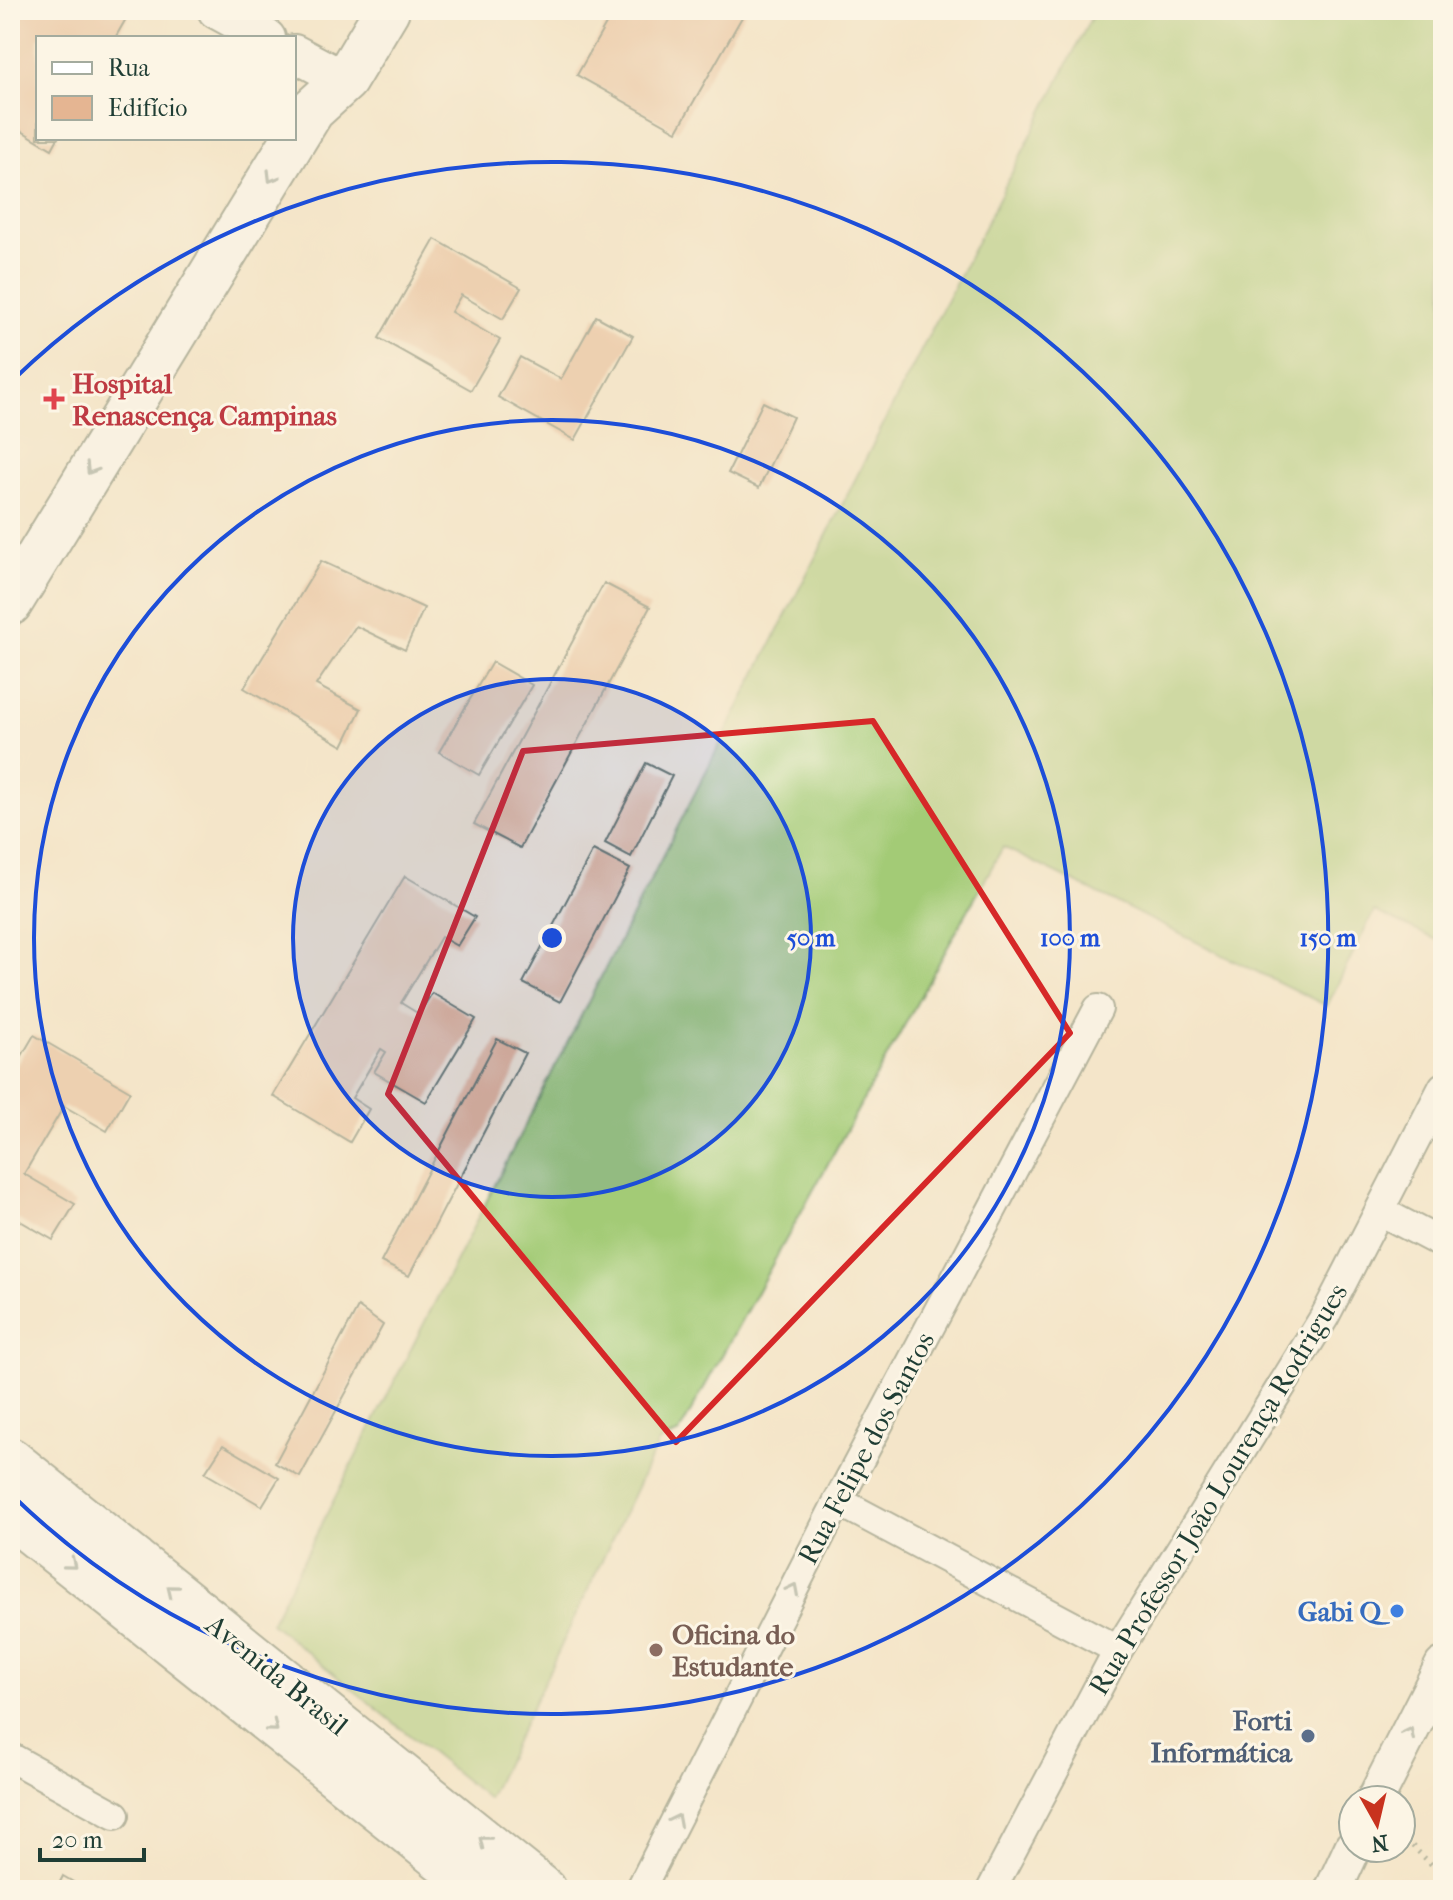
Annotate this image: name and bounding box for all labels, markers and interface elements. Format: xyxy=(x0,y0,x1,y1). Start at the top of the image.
legend xyxy=(36,36,296,140)
text: Rua xyxy=(108,54,151,82)
text: Edifício xyxy=(108,94,187,122)
one-way arrow xyxy=(266,168,282,183)
place label: Hospital Renascença Campinas xyxy=(72,367,337,433)
marker: Hospital Renascença Campinas xyxy=(43,388,65,410)
one-way arrow xyxy=(85,461,100,475)
centre of rings xyxy=(538,924,566,952)
text: 50 m xyxy=(787,924,836,952)
text: 100 m xyxy=(1040,924,1101,952)
text: 150 m xyxy=(1299,924,1358,952)
street label: Rua Professor João Lourença Rodrigues xyxy=(1082,1277,1354,1701)
street label: Rua Felipe dos Santos xyxy=(791,1326,941,1570)
one-way arrow xyxy=(62,1554,76,1569)
one-way arrow xyxy=(784,1582,799,1597)
one-way arrow xyxy=(167,1585,181,1600)
place label: Gabi Q xyxy=(1298,1595,1390,1628)
marker: Gabi Q xyxy=(1388,1602,1406,1620)
street label: Avenida Brasil xyxy=(199,1607,355,1742)
place label: Oficina do Estudante xyxy=(672,1618,795,1683)
marker: Oficina do Estudante xyxy=(647,1641,665,1659)
place label: Forti Informática xyxy=(1151,1704,1293,1769)
one-way arrow xyxy=(264,1717,278,1732)
one-way arrow xyxy=(1399,1726,1415,1741)
marker: Forti Informática xyxy=(1299,1727,1317,1745)
north arrow xyxy=(1337,1784,1417,1864)
scale bar xyxy=(40,1812,144,1862)
one-way arrow xyxy=(666,1814,681,1829)
text: 20 m xyxy=(52,1826,103,1854)
text: N xyxy=(1369,1829,1390,1857)
one-way arrow xyxy=(478,1836,493,1851)

